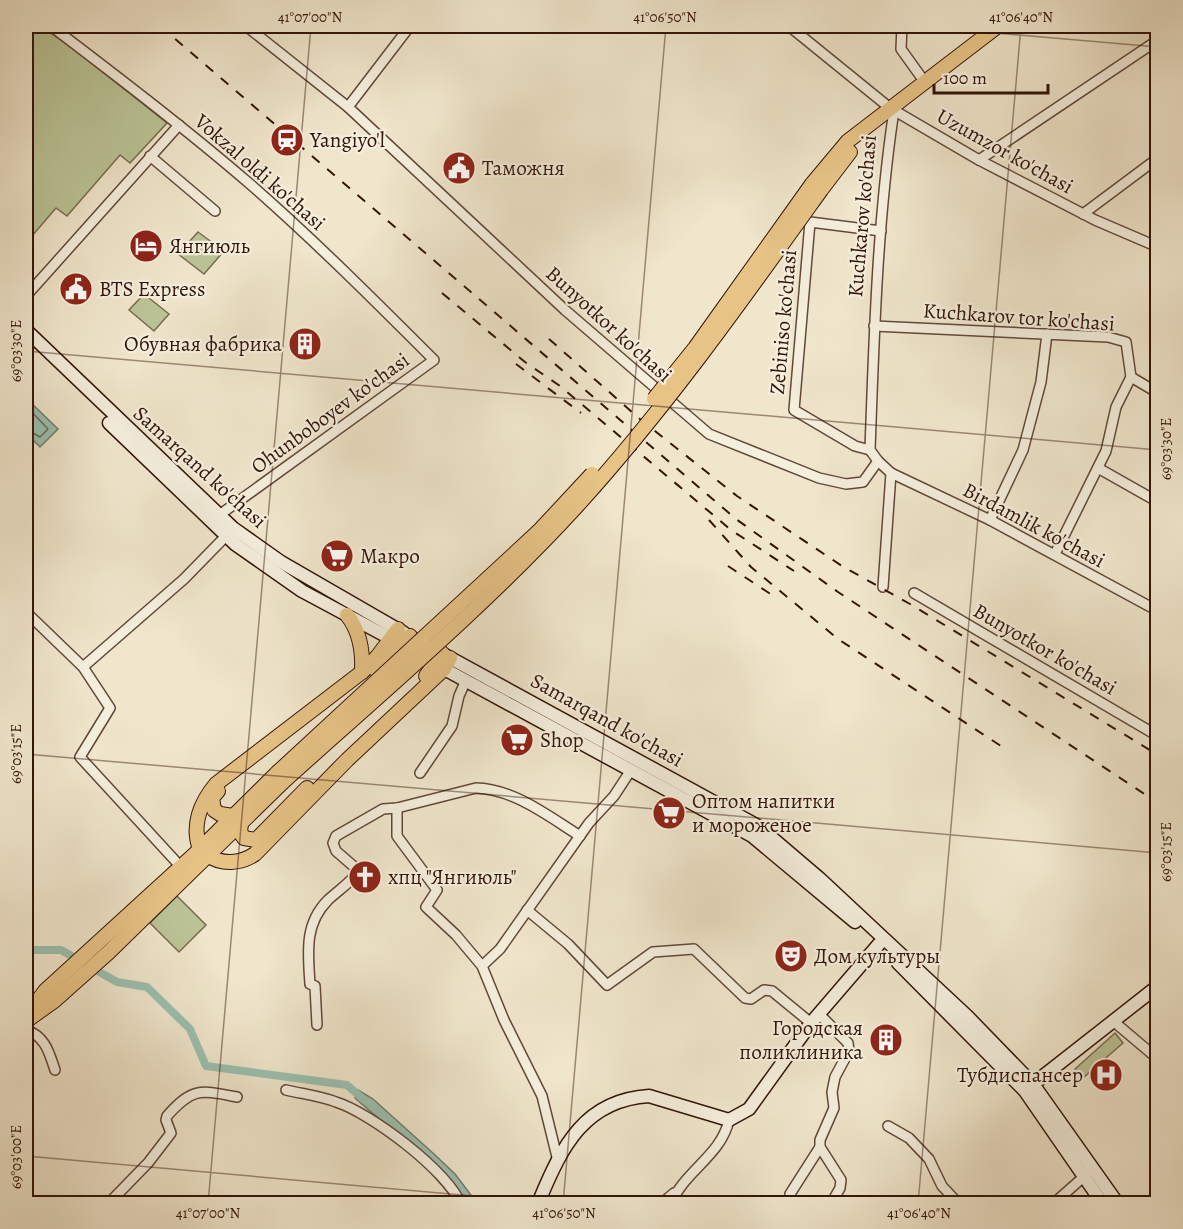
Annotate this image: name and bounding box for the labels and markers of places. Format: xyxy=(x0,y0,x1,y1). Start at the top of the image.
station icon: Yangiyo'l xyxy=(269,122,305,158)
place label: Yangiyo'l xyxy=(309,126,385,154)
public building icon: Таможня xyxy=(441,150,477,186)
place label: Таможня xyxy=(482,154,565,182)
hotel icon: Янгиюль xyxy=(128,228,164,264)
place label: Янгиюль xyxy=(169,232,250,260)
public building icon: BTS Express xyxy=(58,271,94,307)
place label: BTS Express xyxy=(99,275,205,303)
building icon: Обувная фабрика xyxy=(287,326,323,362)
place label: Обувная фабрика xyxy=(124,330,282,358)
supermarket icon: Макро xyxy=(319,538,355,574)
place label: Макро xyxy=(360,542,420,570)
supermarket icon: Shop xyxy=(499,722,535,758)
place label: Shop xyxy=(540,726,584,754)
place label: Оптом напитки и мороженое xyxy=(692,787,835,839)
supermarket icon: Оптом напитки и мороженое xyxy=(651,795,687,831)
church icon: хпц "Янгиюль" xyxy=(347,859,383,895)
place label: хпц "Янгиюль" xyxy=(388,863,517,891)
theatre icon: Дом культуры xyxy=(773,938,809,974)
place label: Дом культуры xyxy=(814,942,940,970)
place label: Городская поликлиника xyxy=(739,1014,863,1066)
building icon: Городская поликлиника xyxy=(868,1022,904,1058)
hospital icon: Тубдиспансер xyxy=(1088,1057,1124,1093)
place label: Тубдиспансер xyxy=(957,1061,1083,1089)

